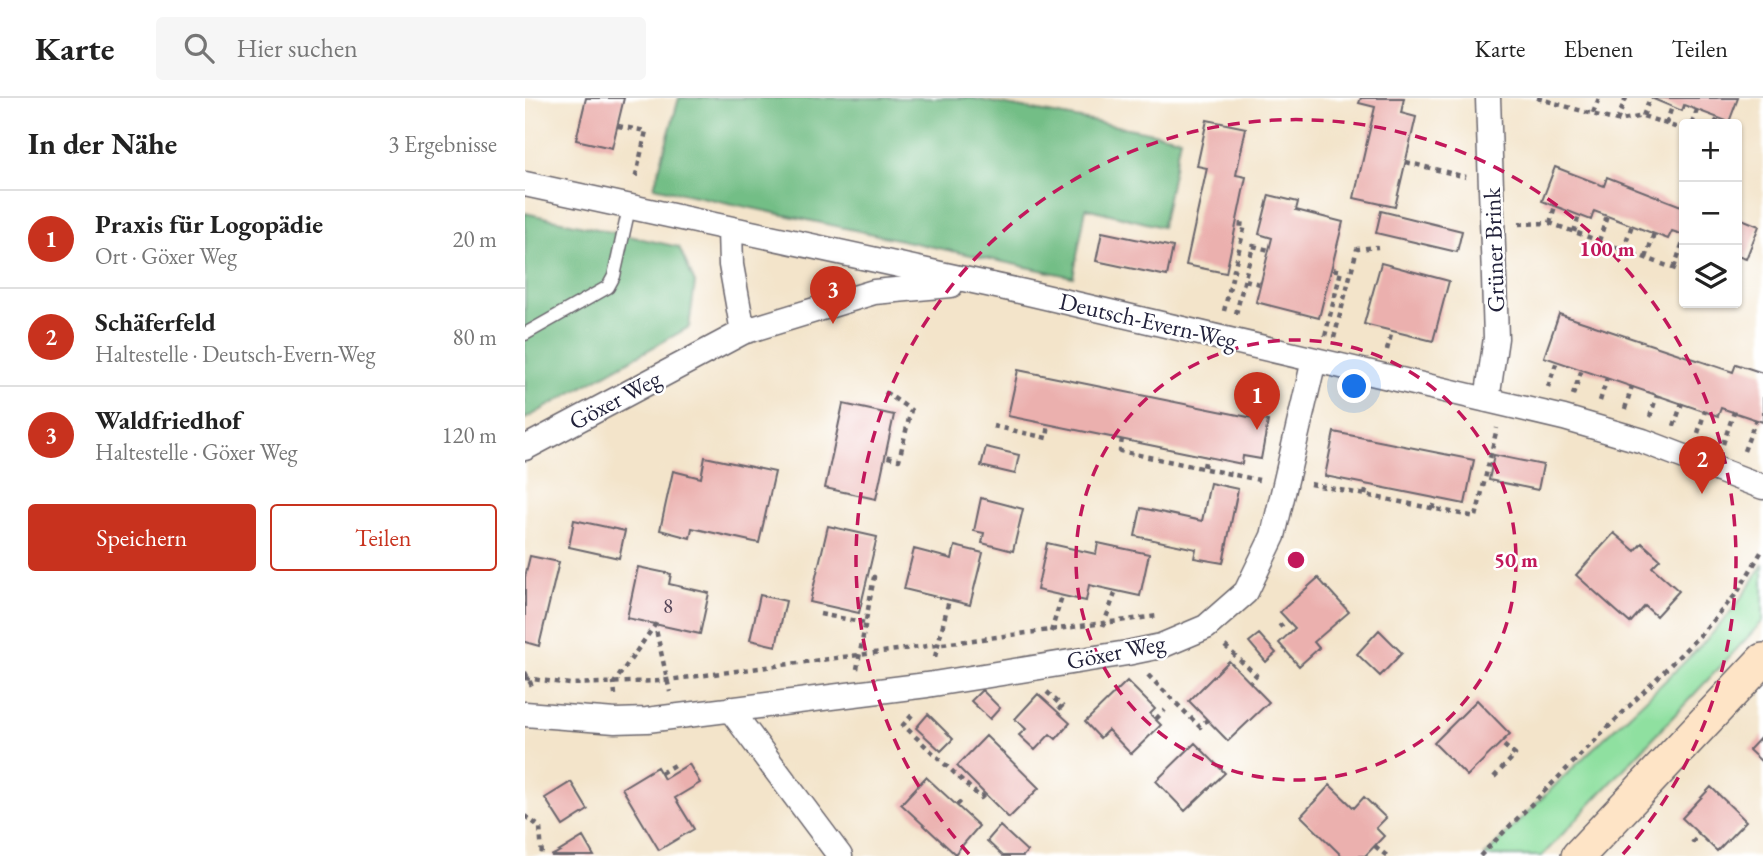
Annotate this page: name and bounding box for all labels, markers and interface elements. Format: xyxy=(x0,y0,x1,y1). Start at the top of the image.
search box xyxy=(156,17,646,80)
text: Karte xyxy=(35,27,114,70)
icon: search xyxy=(180,29,218,67)
text: Hier suchen xyxy=(236,31,358,65)
text: Karte xyxy=(1475,33,1525,64)
text: Ebenen xyxy=(1563,33,1633,64)
text: Teilen xyxy=(1671,33,1728,64)
map controls xyxy=(1679,119,1742,308)
button: + xyxy=(1679,119,1742,182)
text: In der Nähe xyxy=(28,124,177,163)
text: 3 Ergebnisse xyxy=(388,129,497,159)
button: − xyxy=(1679,182,1742,245)
street label: Grüner Brink xyxy=(1476,186,1511,313)
text: Praxis für Logopädie xyxy=(95,207,323,241)
text: 1 xyxy=(45,224,57,254)
text: 20 m xyxy=(452,224,497,254)
text: 100 m xyxy=(1579,235,1635,262)
text: Ort · Göxer Weg xyxy=(95,241,237,271)
button: layers xyxy=(1679,245,1742,308)
pin: 3 xyxy=(810,266,856,324)
street label: Deutsch-Evern-Weg xyxy=(1056,285,1240,356)
text: Schäferfeld xyxy=(95,305,216,339)
text: 2 xyxy=(45,322,57,352)
text: 80 m xyxy=(452,322,497,352)
text: Haltestelle · Deutsch-Evern-Weg xyxy=(95,339,376,369)
street label: Göxer Weg xyxy=(563,362,667,437)
your location xyxy=(1337,369,1371,403)
pin: 1 xyxy=(1234,372,1280,430)
text: Waldfriedhof xyxy=(95,403,241,437)
text: 3 xyxy=(45,420,57,450)
text: 120 m xyxy=(441,420,497,450)
pin: 2 xyxy=(1679,436,1725,494)
text: Haltestelle · Göxer Weg xyxy=(95,437,298,467)
button: Speichern xyxy=(28,504,256,571)
button: Teilen xyxy=(270,504,497,571)
text: 50 m xyxy=(1494,546,1538,573)
centre of rings xyxy=(1284,548,1308,572)
house number: 8 xyxy=(663,592,673,619)
street label: Göxer Weg xyxy=(1064,627,1168,676)

